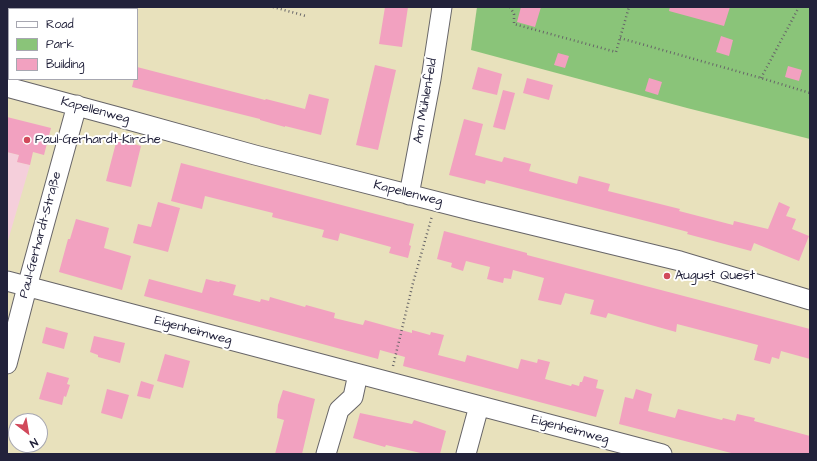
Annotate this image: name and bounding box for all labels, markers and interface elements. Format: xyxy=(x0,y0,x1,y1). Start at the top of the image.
legend xyxy=(8,8,138,80)
text: Road xyxy=(46,16,74,33)
text: Park xyxy=(46,36,74,53)
text: Building xyxy=(46,56,84,73)
street label: Am Mühlenfeld xyxy=(411,57,441,145)
street label: Kapellenweg xyxy=(59,94,131,128)
place label: Paul-Gerhardt-Kirche xyxy=(35,132,161,148)
marker: Paul-Gerhardt-Kirche xyxy=(22,135,32,145)
street label: Paul-Gerhardt-Straße xyxy=(17,170,65,300)
street label: Kapellenweg xyxy=(372,178,444,210)
place label: August Quest xyxy=(675,268,755,284)
marker: August Quest xyxy=(662,271,672,281)
street label: Eigenheimweg xyxy=(152,313,234,349)
street label: Eigenheimweg xyxy=(529,412,611,448)
north arrow xyxy=(8,413,48,453)
text: N xyxy=(27,435,41,451)

